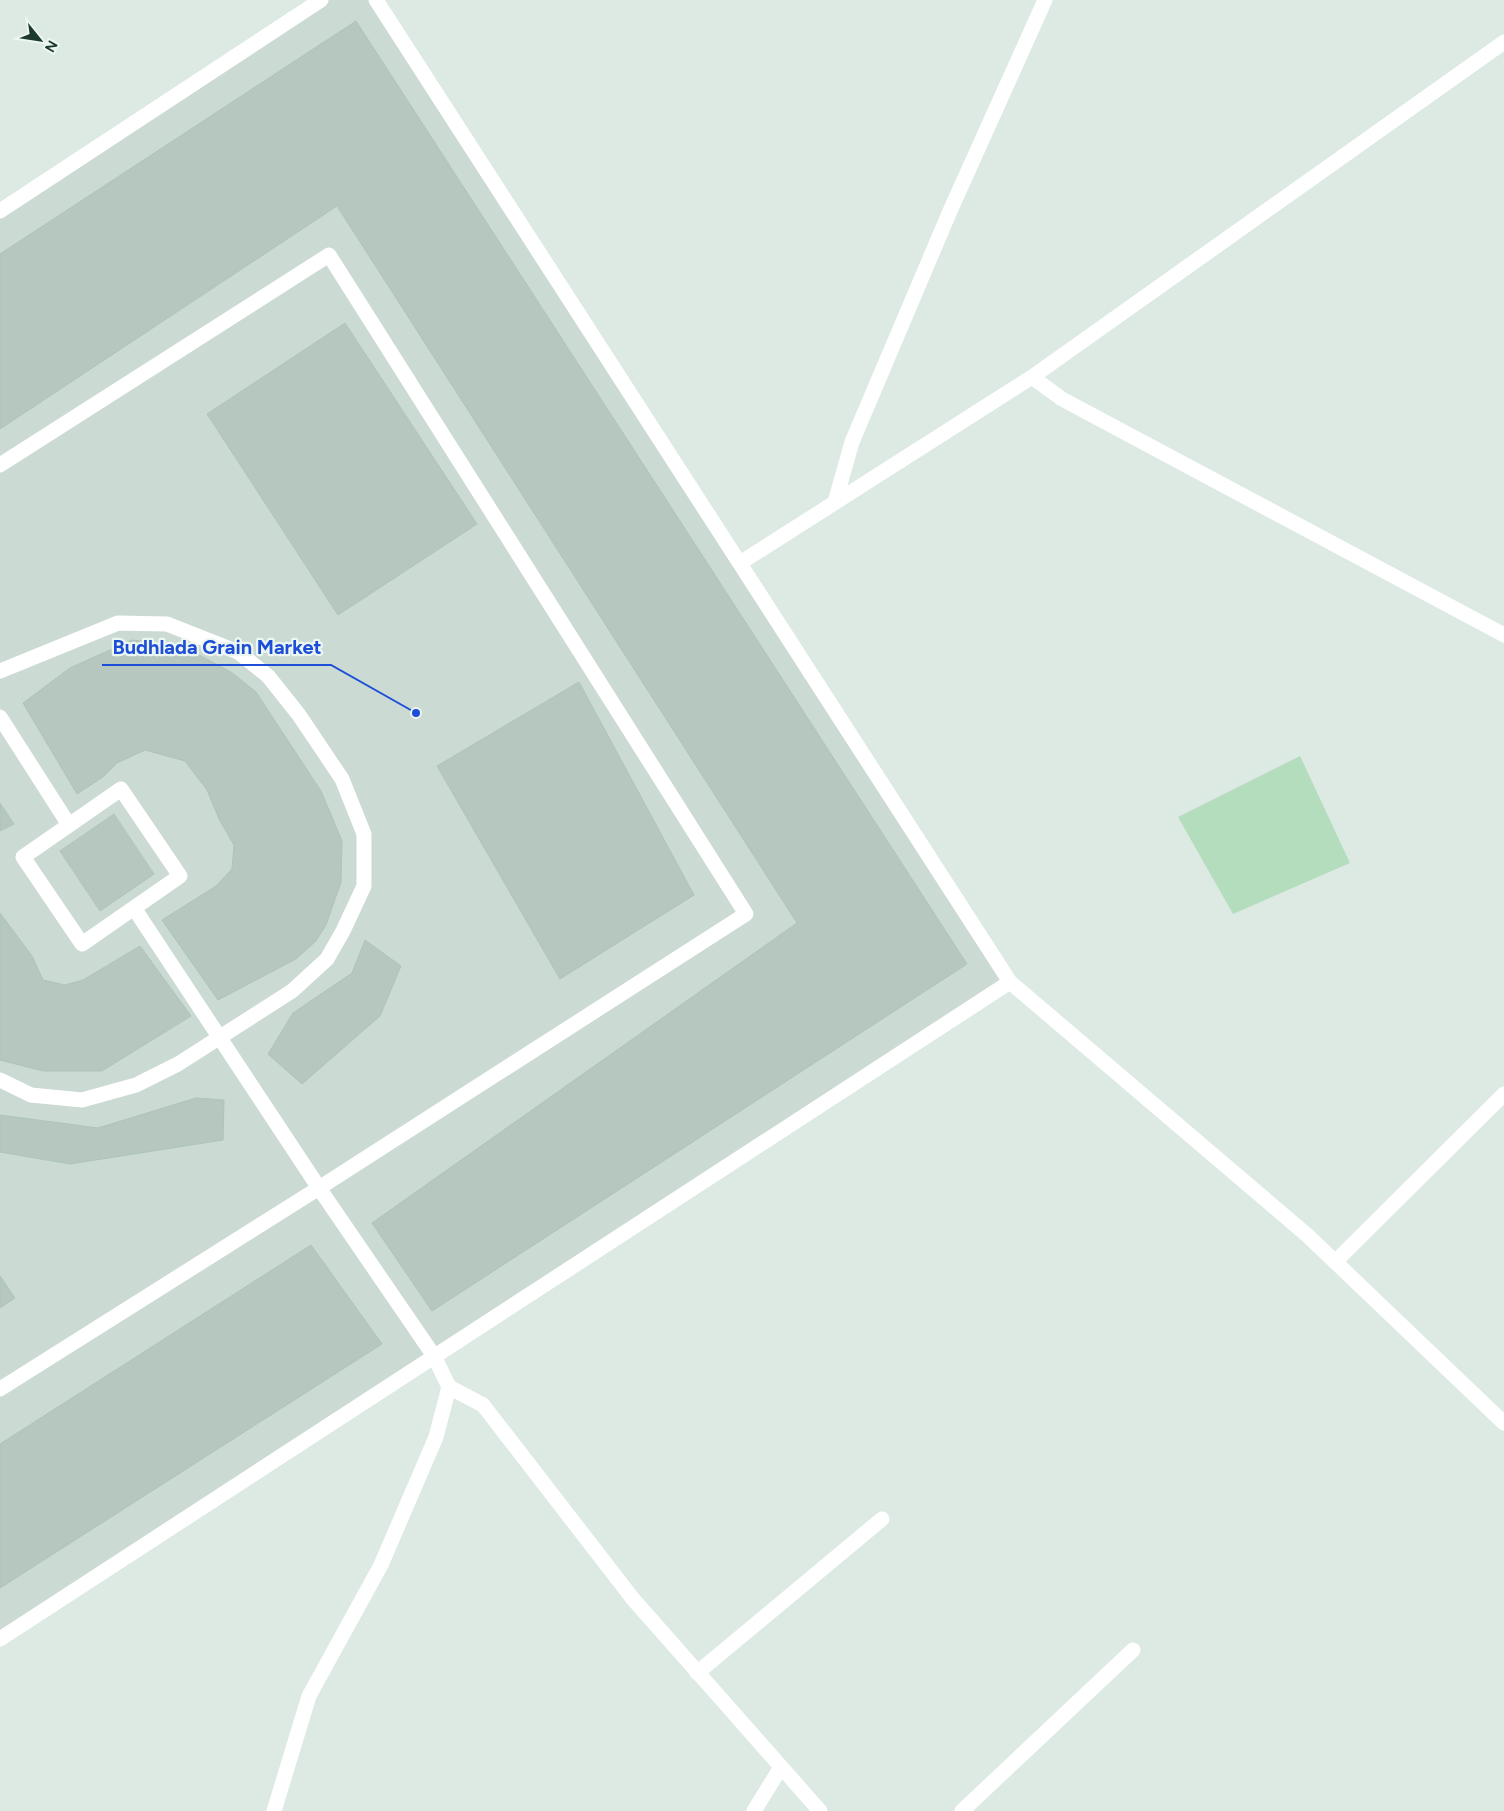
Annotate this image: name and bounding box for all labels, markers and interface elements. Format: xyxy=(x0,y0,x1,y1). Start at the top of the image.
north arrow xyxy=(15,15,65,65)
text: N xyxy=(41,37,61,55)
callout: Budhlada Grain Market xyxy=(102,630,331,665)
text: Budhlada Grain Market xyxy=(113,635,322,659)

